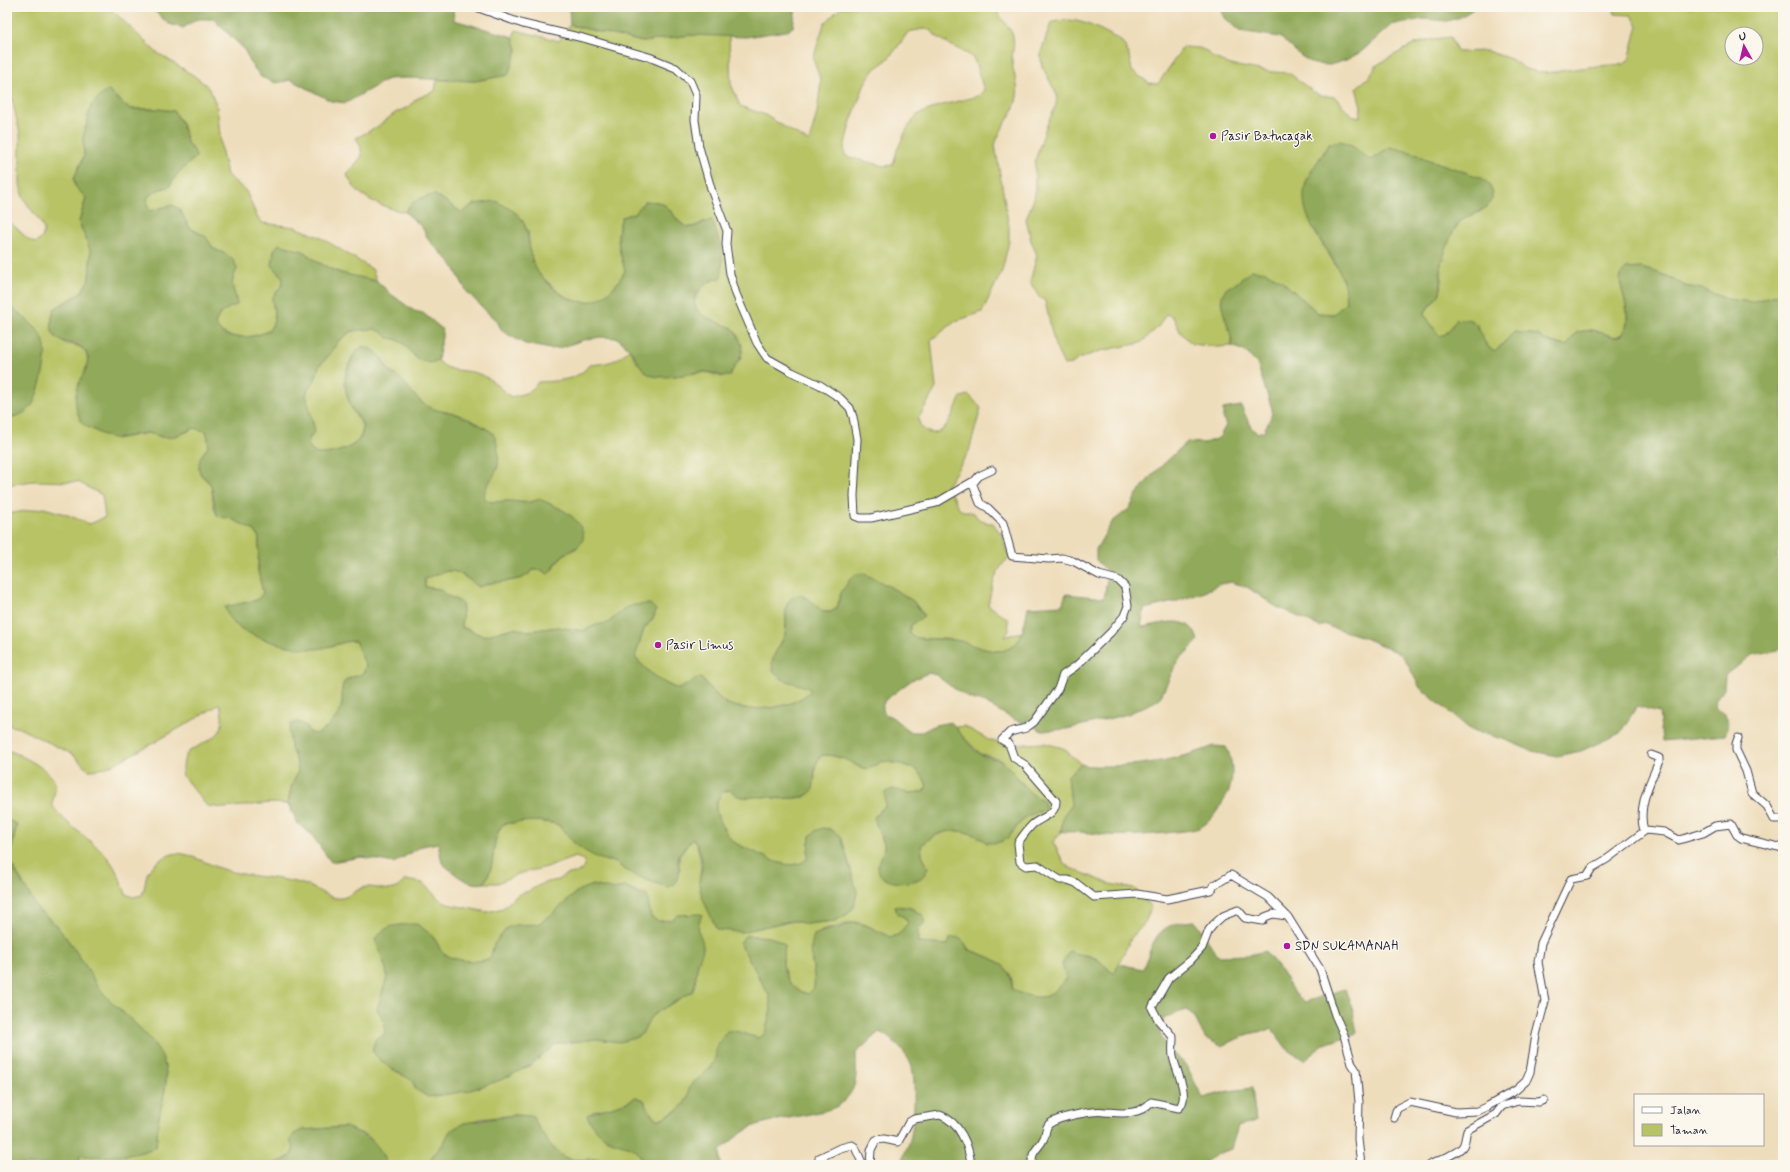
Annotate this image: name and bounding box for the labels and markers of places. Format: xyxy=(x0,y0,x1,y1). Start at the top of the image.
place label: Pasir Batucagak xyxy=(1221,128,1313,147)
marker: Pasir Batucagak xyxy=(1208,131,1218,141)
place label: Pasir Limus xyxy=(666,637,733,654)
marker: Pasir Limus xyxy=(653,640,663,650)
place label: SDN SUKAMANAH xyxy=(1295,938,1398,955)
marker: SDN SUKAMANAH xyxy=(1282,941,1292,951)

